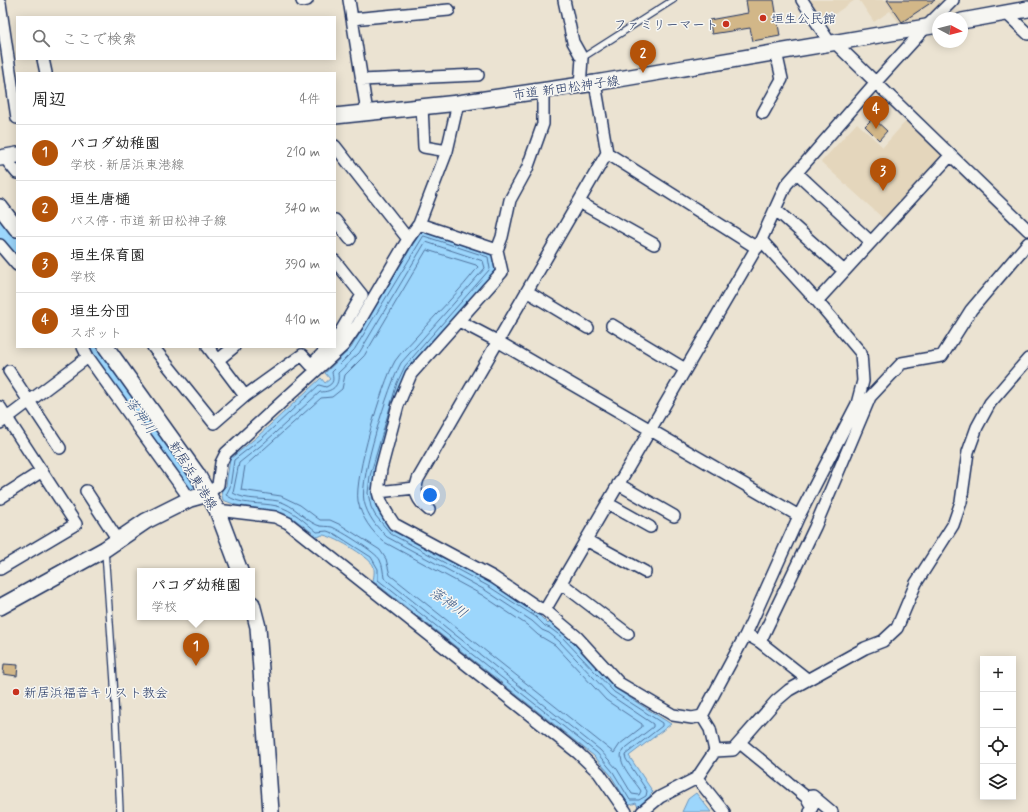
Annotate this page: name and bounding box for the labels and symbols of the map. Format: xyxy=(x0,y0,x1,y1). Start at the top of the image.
place label: 垣生公民館 xyxy=(771,11,836,28)
north arrow xyxy=(932,12,968,48)
marker: 垣生公民館 xyxy=(758,13,768,23)
place label: ファミリーマート xyxy=(614,17,718,34)
marker: ファミリーマート xyxy=(721,19,731,29)
pin: 2 xyxy=(630,40,656,73)
street label: 市道 新田松神子線 xyxy=(512,72,622,104)
pin: 4 xyxy=(863,96,889,129)
pin: 3 xyxy=(870,158,896,191)
water label: 落神川 xyxy=(121,393,160,438)
street label: 新居浜東港線 xyxy=(165,438,221,514)
your location xyxy=(420,485,440,505)
water label: 落神川 xyxy=(426,583,471,622)
pin: 1 xyxy=(183,633,209,666)
place label: 新居浜福音キリスト教会 xyxy=(24,685,168,702)
marker: 新居浜福音キリスト教会 xyxy=(11,687,21,697)

